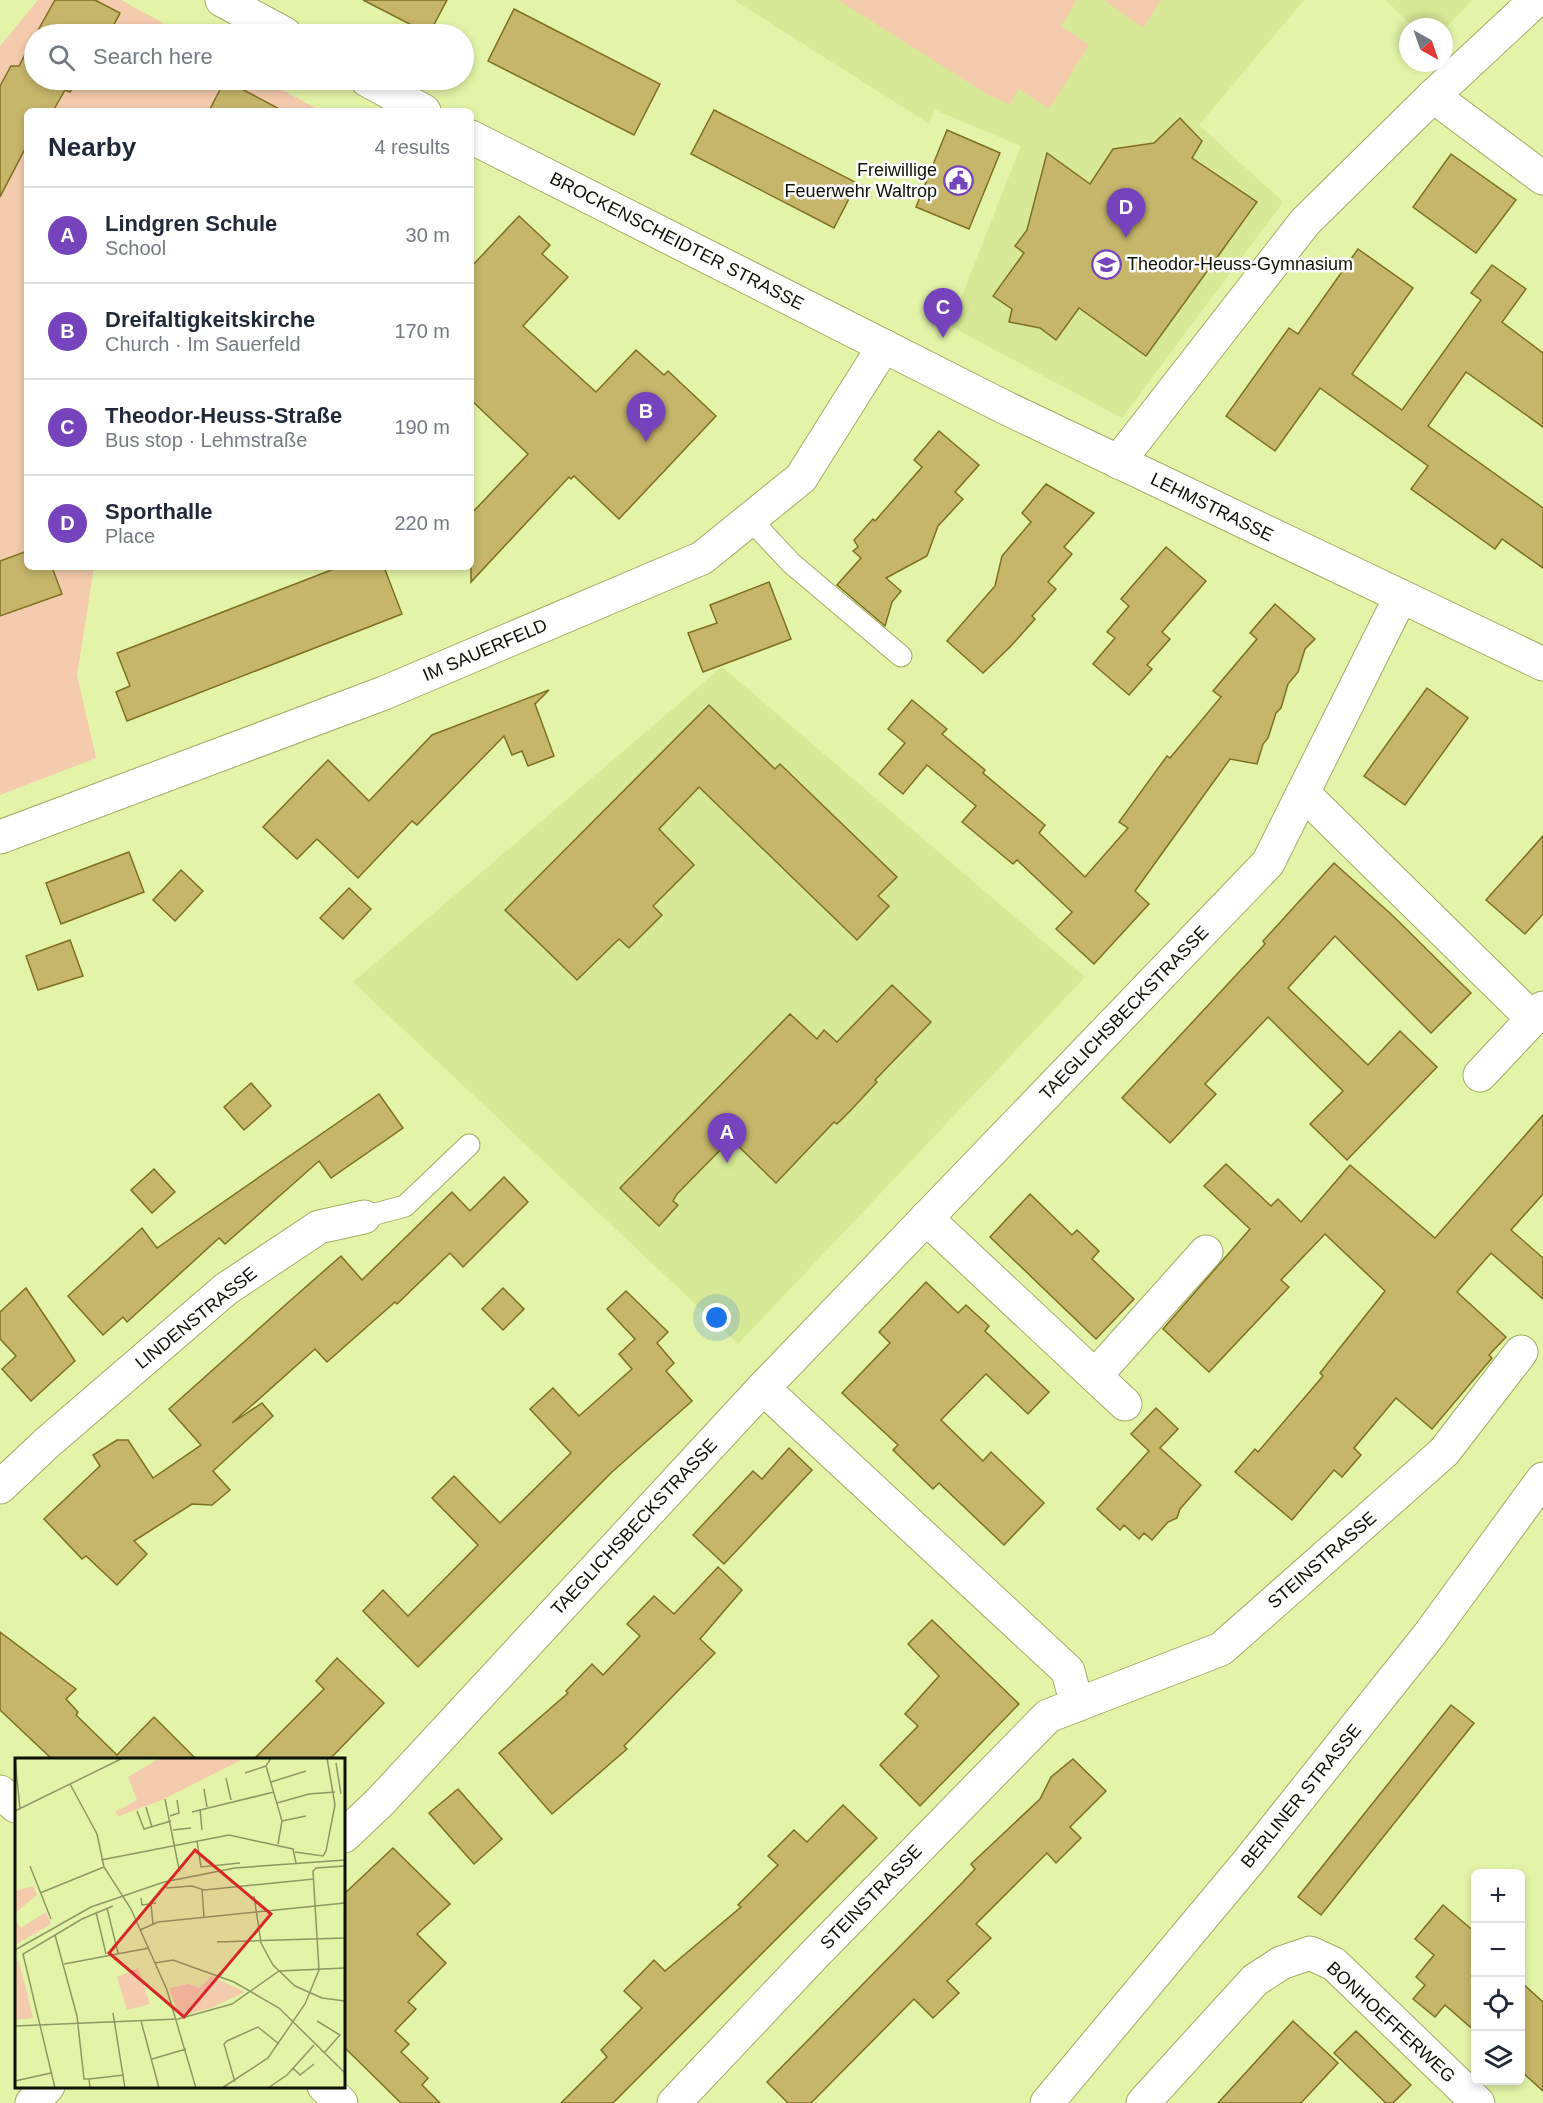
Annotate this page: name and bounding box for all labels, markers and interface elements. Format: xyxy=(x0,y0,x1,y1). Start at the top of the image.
north arrow xyxy=(1399,18,1453,72)
search box xyxy=(24,24,474,90)
icon: search xyxy=(45,41,78,74)
text: Search here xyxy=(93,44,213,69)
text: Nearby xyxy=(48,132,136,162)
text: 4 results xyxy=(374,136,450,158)
place label: Freiwillige Feuerwehr Waltrop xyxy=(785,160,937,201)
public building icon: Freiwillige Feuerwehr Waltrop xyxy=(942,164,974,196)
street label: BROCKENSCHEIDTER STRASSE xyxy=(547,168,807,314)
pin: D xyxy=(1106,188,1146,238)
text: Lindgren Schule xyxy=(105,211,277,236)
text: A xyxy=(60,224,75,246)
text: 30 m xyxy=(406,224,450,246)
text: School xyxy=(105,237,166,259)
school or university icon: Theodor-Heuss-Gymnasium xyxy=(1090,248,1122,280)
place label: Theodor-Heuss-Gymnasium xyxy=(1127,254,1353,274)
pin: C xyxy=(924,288,962,338)
text: Dreifaltigkeitskirche xyxy=(105,307,315,332)
text: B xyxy=(60,320,75,342)
text: 170 m xyxy=(394,320,450,342)
text: Church · Im Sauerfeld xyxy=(105,333,301,355)
pin: B xyxy=(626,392,666,442)
text: Theodor-Heuss-Straße xyxy=(105,403,342,428)
text: C xyxy=(60,416,75,438)
text: 190 m xyxy=(394,416,450,438)
text: Bus stop · Lehmstraße xyxy=(105,429,307,451)
street label: LEHMSTRASSE xyxy=(1147,469,1277,545)
text: Sporthalle xyxy=(105,499,213,524)
text: D xyxy=(60,512,75,534)
text: 220 m xyxy=(394,512,450,534)
text: Place xyxy=(105,525,155,547)
street label: IM SAUERFELD xyxy=(420,615,550,685)
street label: TAEGLICHSBECKSTRASSE xyxy=(1036,922,1212,1104)
pin: A xyxy=(708,1114,746,1163)
street label: LINDENSTRASSE xyxy=(131,1263,261,1373)
your location xyxy=(702,1303,731,1332)
street label: TAEGLICHSBECKSTRASSE xyxy=(547,1435,721,1619)
street label: STEINSTRASSE xyxy=(1264,1508,1380,1612)
street label: BERLINER STRASSE xyxy=(1237,1720,1365,1872)
inset map xyxy=(15,1758,345,2088)
street label: STEINSTRASSE xyxy=(816,1841,926,1953)
map controls xyxy=(1471,1869,1525,2085)
button: + xyxy=(1471,1869,1525,1923)
button: − xyxy=(1471,1923,1525,1977)
street label: BONHOEFFERWEG xyxy=(1323,1958,1459,2086)
button: locate xyxy=(1471,1977,1525,2031)
button: layers xyxy=(1471,2031,1525,2085)

